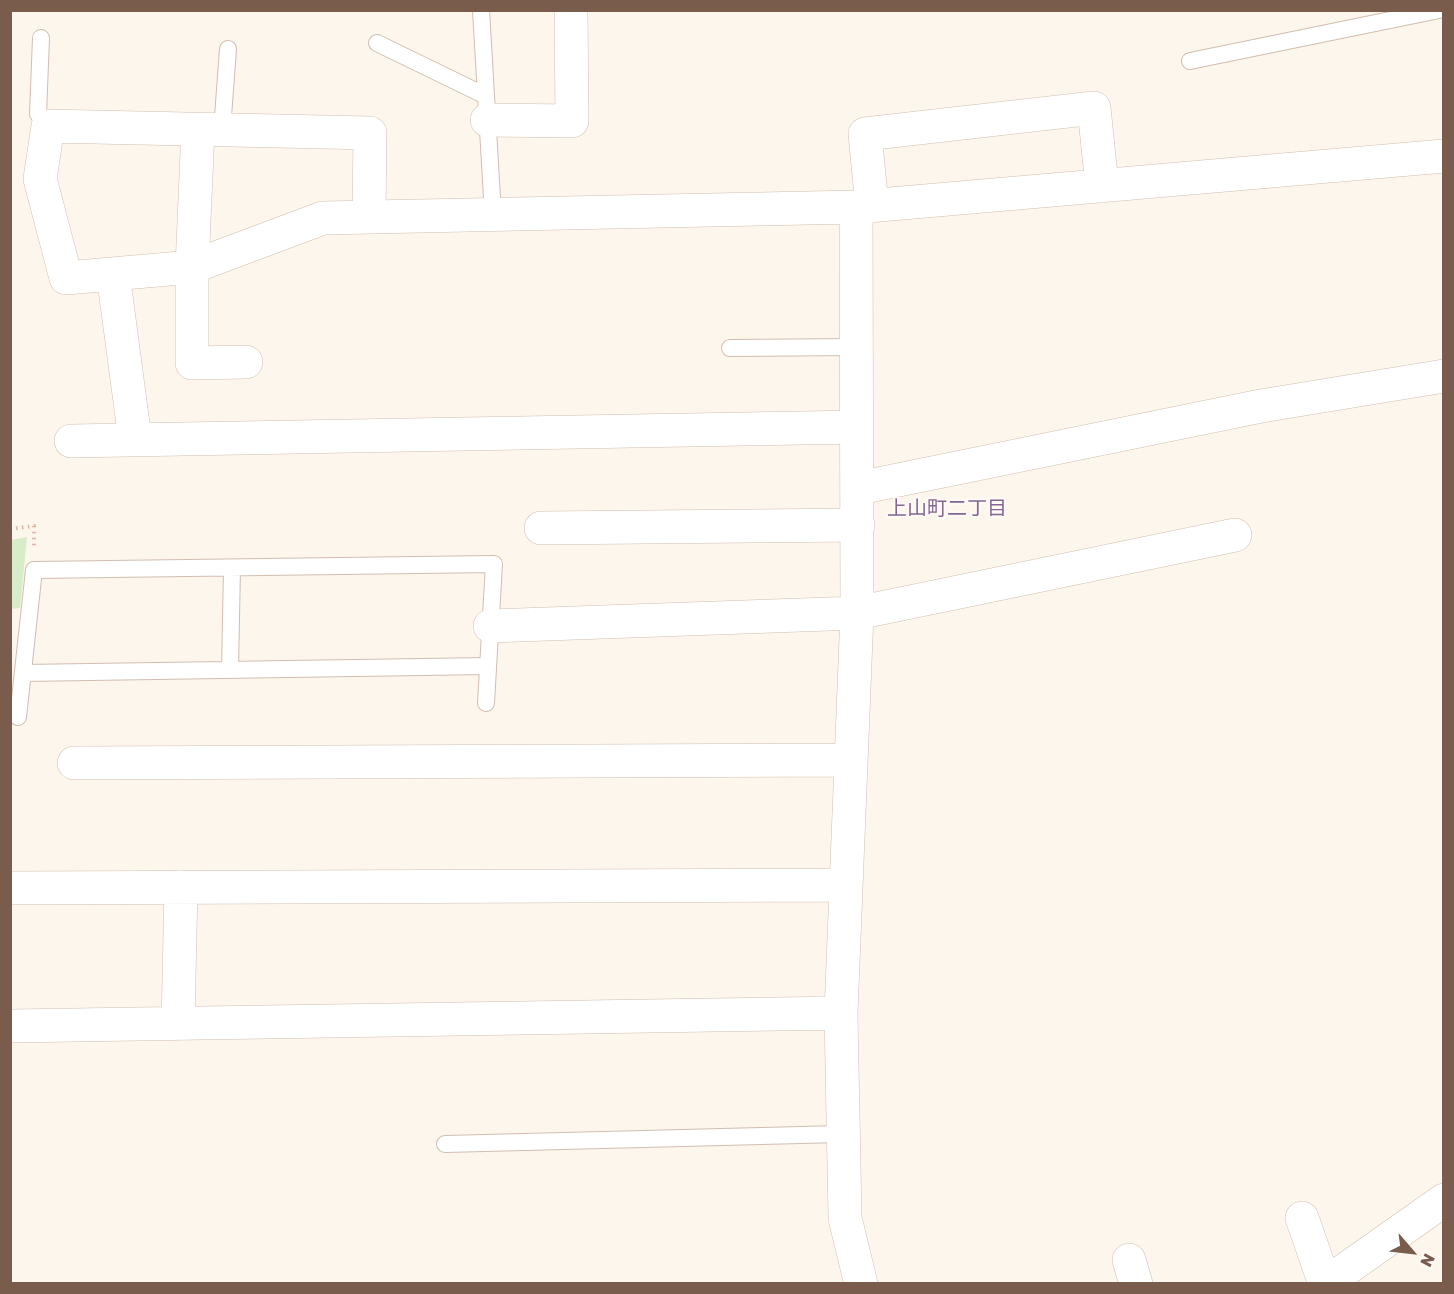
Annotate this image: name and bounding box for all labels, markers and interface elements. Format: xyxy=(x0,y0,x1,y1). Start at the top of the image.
district label: 上山町二丁目 xyxy=(887,497,1007,521)
north arrow xyxy=(1382,1222,1442,1282)
text: N xyxy=(1416,1250,1440,1271)

